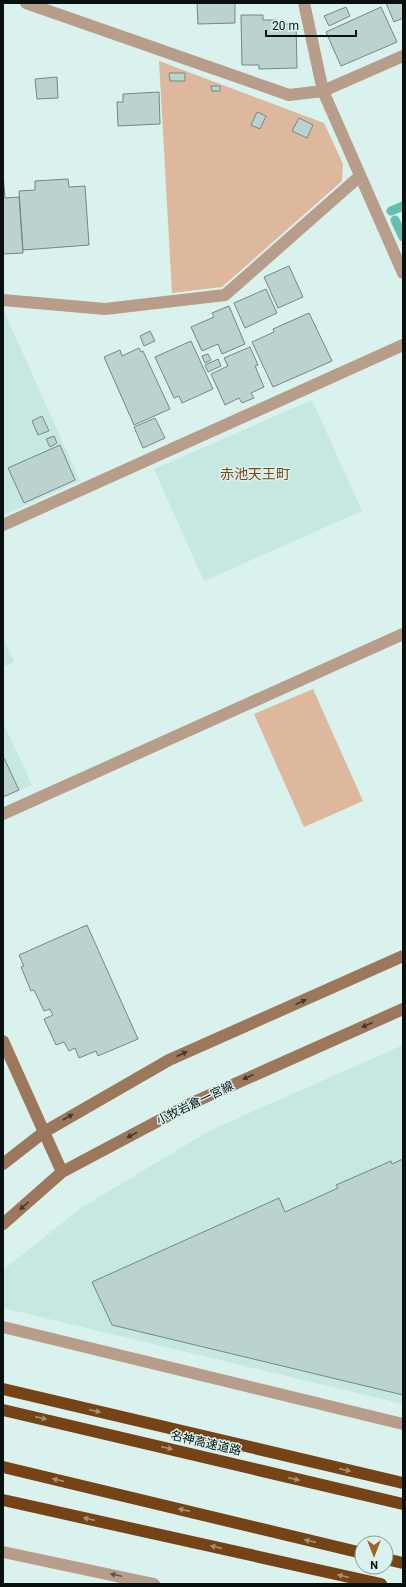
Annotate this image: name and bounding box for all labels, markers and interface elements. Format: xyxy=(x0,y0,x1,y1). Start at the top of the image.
scale bar xyxy=(266,12,356,38)
text: 20 m xyxy=(272,19,299,33)
district label: 赤池天王町 xyxy=(220,466,290,482)
one-way arrow xyxy=(295,998,307,1005)
one-way arrow xyxy=(362,1022,373,1028)
one-way arrow xyxy=(177,1051,188,1057)
one-way arrow xyxy=(242,1075,254,1081)
street label: 小牧岩倉一宮線 xyxy=(154,1078,236,1128)
one-way arrow xyxy=(63,1114,74,1121)
one-way arrow xyxy=(126,1131,138,1138)
one-way arrow xyxy=(19,1201,29,1210)
one-way arrow xyxy=(89,1408,102,1414)
one-way arrow xyxy=(35,1416,47,1422)
street label: 名神高速道路 xyxy=(169,1428,243,1458)
one-way arrow xyxy=(161,1446,174,1452)
one-way arrow xyxy=(338,1467,351,1473)
one-way arrow xyxy=(288,1476,300,1482)
one-way arrow xyxy=(51,1477,64,1483)
one-way arrow xyxy=(178,1507,190,1513)
one-way arrow xyxy=(83,1516,95,1522)
north arrow xyxy=(354,1535,394,1575)
one-way arrow xyxy=(304,1537,317,1543)
one-way arrow xyxy=(210,1544,222,1550)
text: N xyxy=(370,1558,378,1571)
one-way arrow xyxy=(110,1572,123,1578)
one-way arrow xyxy=(337,1572,349,1578)

